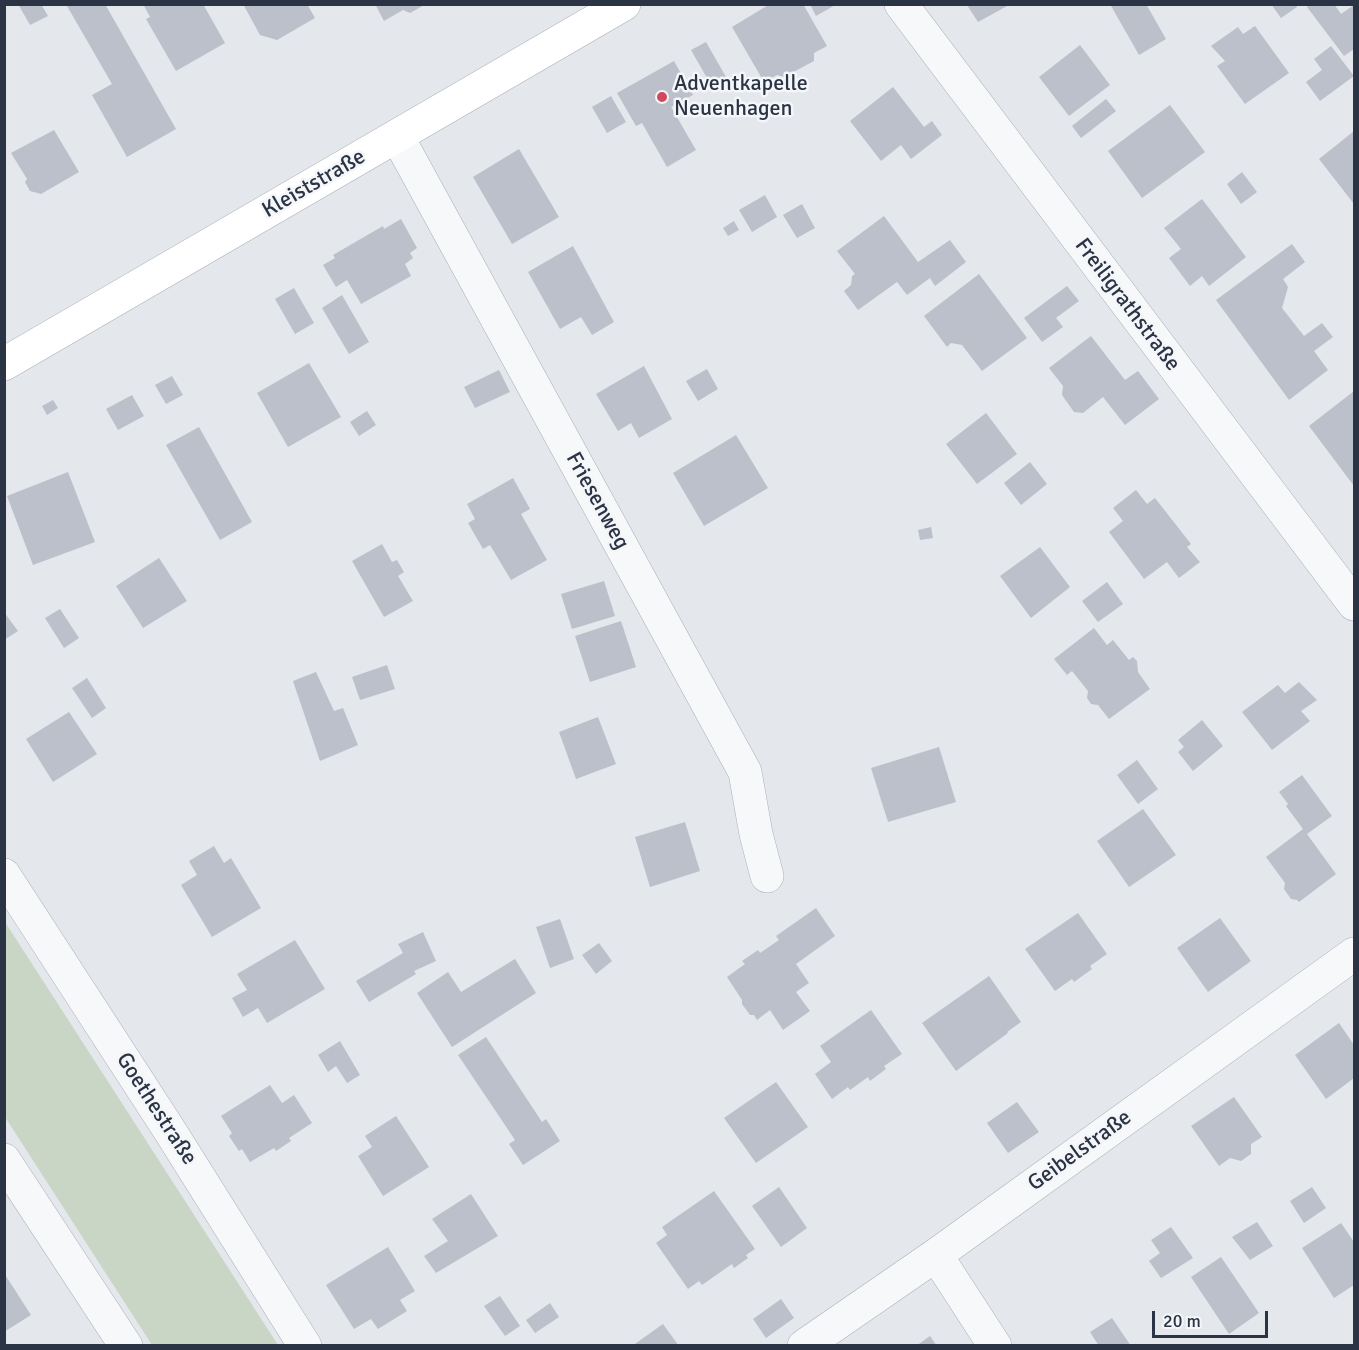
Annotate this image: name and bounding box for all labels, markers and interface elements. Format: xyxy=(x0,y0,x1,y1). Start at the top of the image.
place label: Adventkapelle Neuenhagen xyxy=(674,71,808,122)
marker: Adventkapelle Neuenhagen xyxy=(655,90,669,104)
street label: Kleiststraße xyxy=(258,144,370,224)
street label: Freiligrathstraße xyxy=(1069,233,1185,377)
street label: Friesenweg xyxy=(560,448,634,554)
street label: Goethestraße xyxy=(110,1048,202,1170)
street label: Geibelstraße xyxy=(1023,1105,1137,1197)
scale bar xyxy=(1155,1299,1270,1337)
text: 20 m xyxy=(1163,1310,1201,1332)

